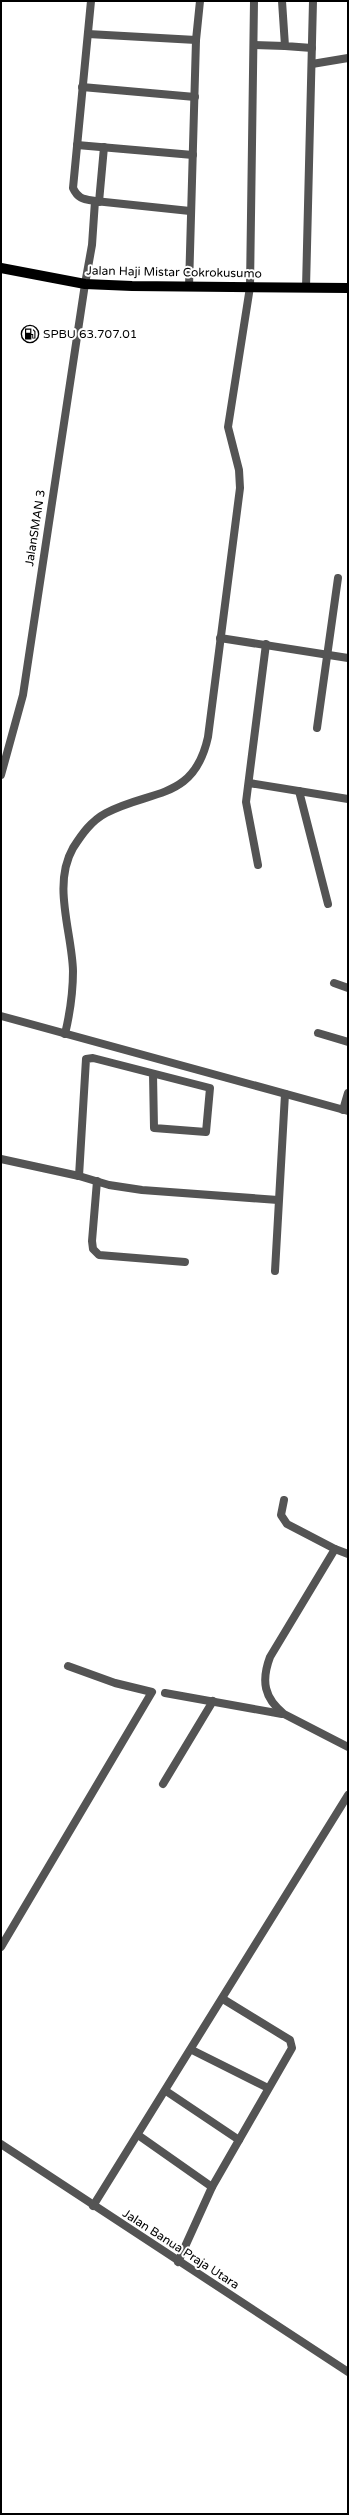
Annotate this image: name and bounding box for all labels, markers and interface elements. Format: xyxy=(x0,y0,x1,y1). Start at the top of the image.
street label: Jalan Haji Mistar Cokrokusumo xyxy=(86,263,262,281)
fuel station icon: SPBU 63.707.01 xyxy=(20,324,40,344)
place label: SPBU 63.707.01 xyxy=(43,327,137,341)
street label: JalanSMAN 3 xyxy=(22,489,48,567)
street label: Jalan Banua Praja Utara xyxy=(120,2206,242,2292)

